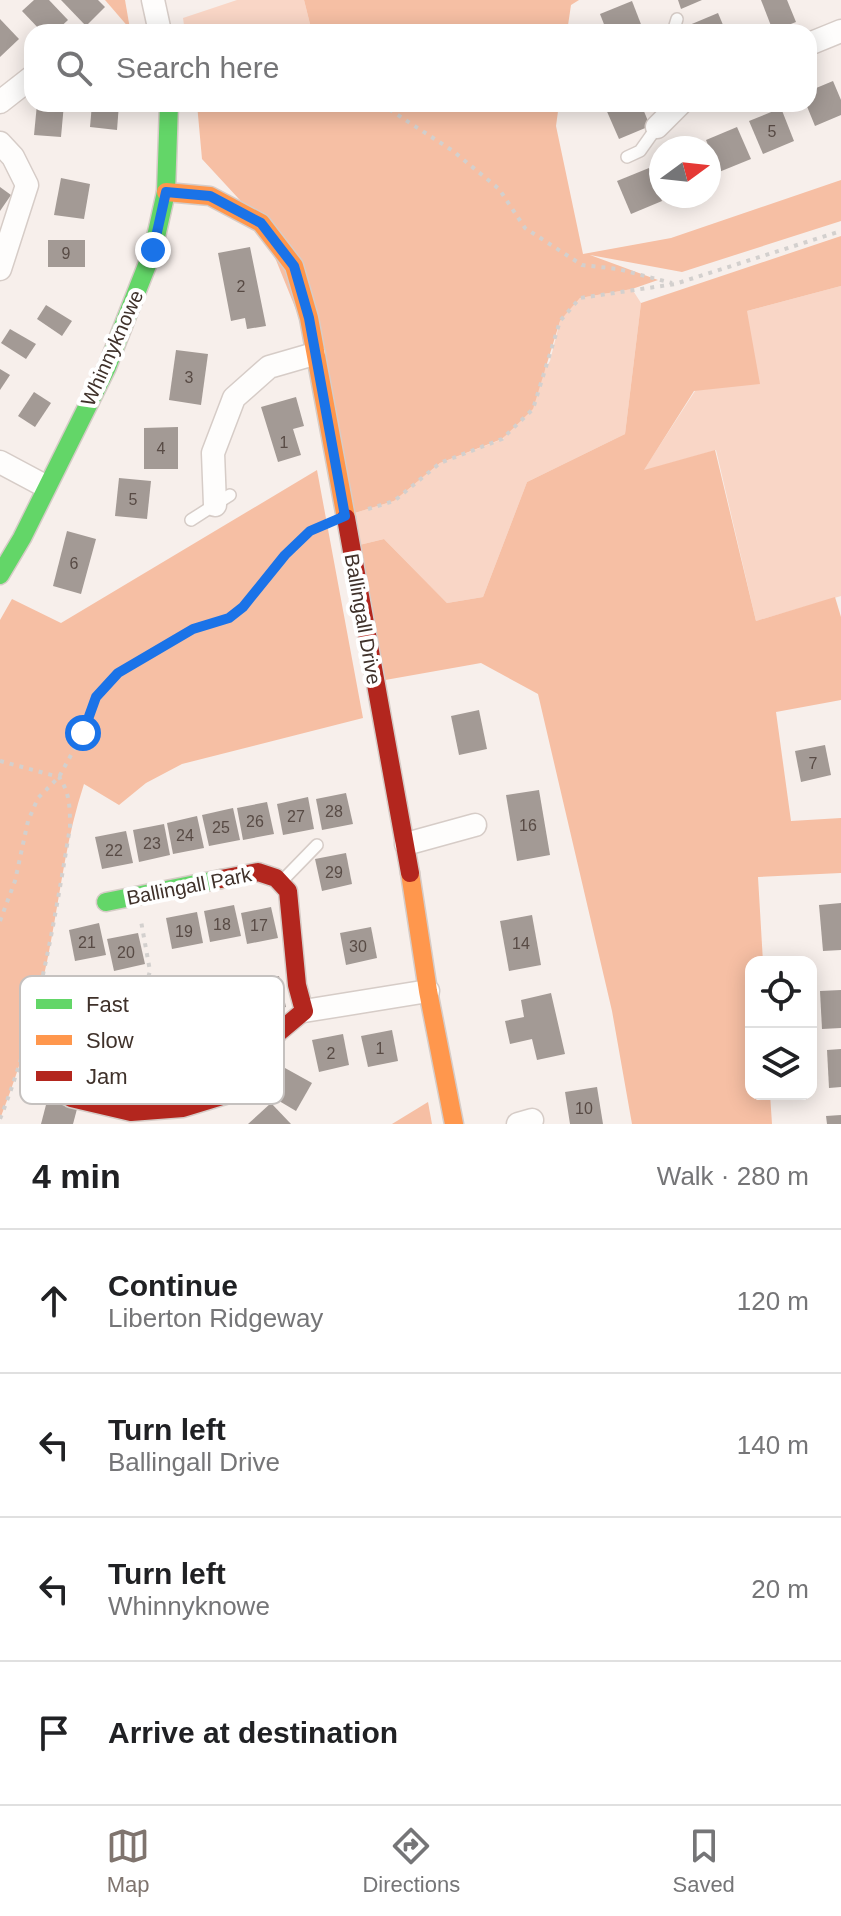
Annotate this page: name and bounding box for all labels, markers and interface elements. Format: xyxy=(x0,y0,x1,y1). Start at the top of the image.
search box xyxy=(24,24,817,112)
icon: search xyxy=(52,46,96,90)
text: Search here xyxy=(116,51,279,84)
house number: 5 xyxy=(768,123,777,140)
north arrow xyxy=(649,136,721,208)
route end xyxy=(135,232,171,268)
house number: 9 xyxy=(62,245,71,262)
house number: 2 xyxy=(237,278,246,295)
street label: Whinnyknowe xyxy=(77,287,147,409)
house number: 3 xyxy=(185,369,194,386)
house number: 1 xyxy=(280,434,289,451)
house number: 4 xyxy=(157,440,166,457)
house number: 5 xyxy=(129,491,138,508)
street label: Ballingall Drive xyxy=(341,552,385,686)
house number: 6 xyxy=(70,555,79,572)
route start xyxy=(65,715,101,751)
house number: 7 xyxy=(809,755,818,772)
house number: 28 xyxy=(325,803,343,820)
house number: 27 xyxy=(287,808,305,825)
house number: 26 xyxy=(246,813,264,830)
house number: 16 xyxy=(519,817,537,834)
house number: 25 xyxy=(212,819,230,836)
house number: 24 xyxy=(176,827,194,844)
house number: 23 xyxy=(143,835,161,852)
house number: 22 xyxy=(105,842,123,859)
street label: Ballingall Park xyxy=(125,863,254,909)
house number: 29 xyxy=(325,864,343,881)
house number: 18 xyxy=(213,916,231,933)
house number: 17 xyxy=(250,917,268,934)
house number: 19 xyxy=(175,923,193,940)
house number: 21 xyxy=(78,934,96,951)
house number: 14 xyxy=(512,935,530,952)
house number: 30 xyxy=(349,938,367,955)
house number: 20 xyxy=(117,944,135,961)
map controls xyxy=(745,956,817,1100)
button: locate xyxy=(745,956,817,1028)
legend xyxy=(20,976,284,1104)
text: Fast xyxy=(86,992,129,1017)
text: Slow xyxy=(86,1028,134,1053)
button: layers xyxy=(745,1028,817,1100)
house number: 1 xyxy=(376,1040,385,1057)
house number: 2 xyxy=(327,1045,336,1062)
text: Jam xyxy=(86,1064,128,1089)
house number: 10 xyxy=(575,1100,593,1117)
text: 4 min xyxy=(32,1157,121,1195)
text: Walk · 280 m xyxy=(657,1161,809,1191)
text: Continue xyxy=(108,1269,238,1302)
icon: ahead xyxy=(32,1279,76,1323)
text: 120 m xyxy=(737,1286,809,1316)
text: Liberton Ridgeway xyxy=(108,1303,323,1333)
text: Turn left xyxy=(108,1413,226,1446)
icon: left xyxy=(32,1423,76,1467)
text: 140 m xyxy=(737,1430,809,1460)
text: Ballingall Drive xyxy=(108,1447,280,1477)
text: Turn left xyxy=(108,1557,226,1590)
icon: left xyxy=(32,1567,76,1611)
text: 20 m xyxy=(751,1574,809,1604)
text: Whinnyknowe xyxy=(108,1591,270,1621)
icon: arrive xyxy=(32,1711,76,1755)
text: Arrive at destination xyxy=(108,1716,398,1749)
tab: Map xyxy=(106,1824,150,1898)
tab: Directions xyxy=(362,1824,460,1898)
tab: Saved xyxy=(672,1824,735,1898)

